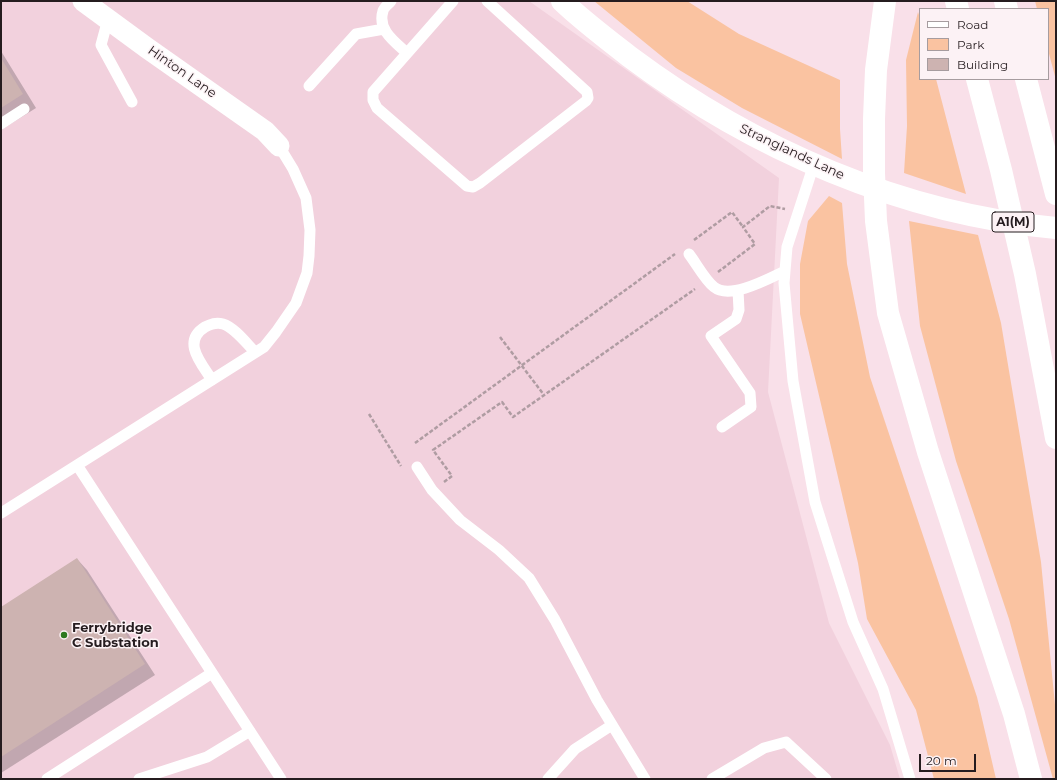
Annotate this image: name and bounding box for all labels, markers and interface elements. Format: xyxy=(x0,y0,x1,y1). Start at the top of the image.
legend xyxy=(919,8,1049,80)
text: Road xyxy=(957,17,988,32)
text: Park xyxy=(957,37,984,52)
street label: Hinton Lane xyxy=(145,43,219,101)
text: Building xyxy=(957,57,1008,72)
street label: Stranglands Lane xyxy=(737,121,847,183)
road number: A1(M) xyxy=(992,212,1034,232)
place label: Ferrybridge C Substation xyxy=(72,620,159,651)
marker: Ferrybridge C Substation xyxy=(59,630,69,640)
scale bar xyxy=(921,746,978,772)
text: 20 m xyxy=(926,753,957,768)

